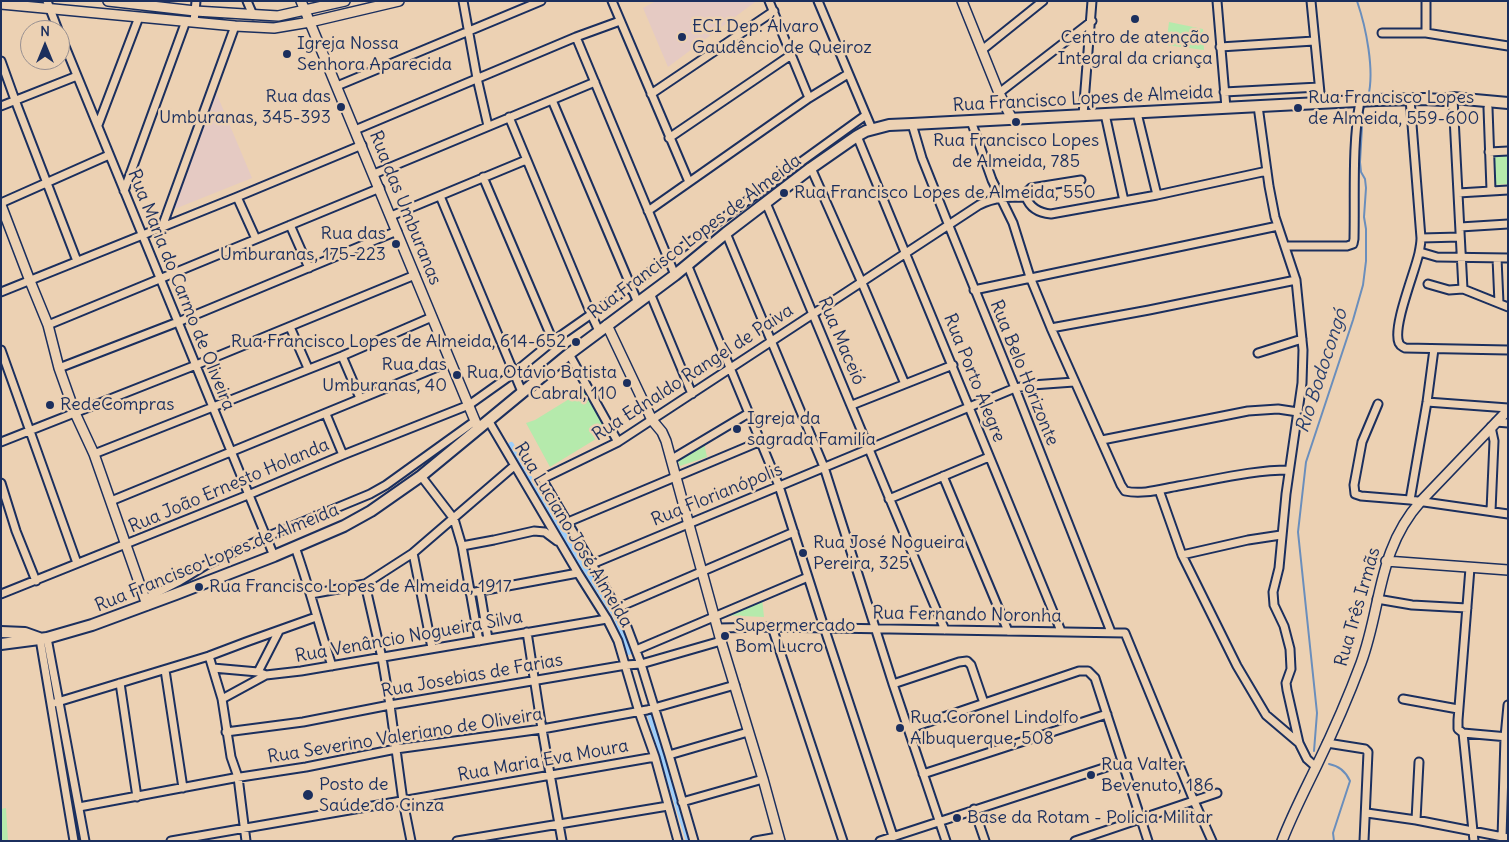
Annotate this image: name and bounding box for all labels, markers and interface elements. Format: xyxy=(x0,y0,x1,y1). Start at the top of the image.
marker: Centro de atenção Integral da criança xyxy=(1129,13,1141,25)
place label: ECI Dep. Álvaro Gaudêncio de Queiroz xyxy=(692,16,872,58)
north arrow xyxy=(20,20,70,70)
text: N xyxy=(40,22,50,40)
place label: Centro de atenção Integral da criança xyxy=(1057,27,1213,70)
marker: ECI Dep. Álvaro Gaudêncio de Queiroz xyxy=(676,31,688,43)
place label: Igreja Nossa Senhora Aparecida xyxy=(297,33,452,76)
marker: Igreja Nossa Senhora Aparecida xyxy=(281,48,293,60)
street label: Rua Francisco Lopes de Almeida xyxy=(952,81,1214,117)
place label: Rua das Umburanas, 345-393 xyxy=(159,86,331,128)
place label: Rua Francisco Lopes de Almeida, 559-600 xyxy=(1308,87,1479,130)
marker: Rua das Umburanas, 345-393 xyxy=(335,101,347,113)
marker: Rua Francisco Lopes de Almeida, 559-600 xyxy=(1292,102,1304,114)
marker: Rua Francisco Lopes de Almeida, 785 xyxy=(1010,116,1022,128)
street label: Rua das Umburanas xyxy=(364,128,446,288)
place label: Rua Francisco Lopes de Almeida, 785 xyxy=(933,130,1099,172)
street label: Rua Francisco Lopes de Almeida xyxy=(584,150,806,324)
street label: Rua Maria do Carmo de Oliveira xyxy=(123,166,239,414)
place label: Rua Francisco Lopes de Almeida, 550 xyxy=(794,182,1096,204)
marker: Rua Francisco Lopes de Almeida, 550 xyxy=(778,187,790,199)
place label: Rua das Umburanas, 175-223 xyxy=(220,223,386,266)
marker: Rua das Umburanas, 175-223 xyxy=(390,238,402,250)
street label: Rua Maceió xyxy=(813,294,869,388)
street label: Rua Belo Horizonte xyxy=(985,297,1063,449)
street label: Rua Ednaldo Rangel de Paiva xyxy=(589,300,797,446)
water label: Rio Bodocongó xyxy=(1291,306,1353,436)
street label: Rua Porto Alegre xyxy=(938,311,1010,445)
place label: Rua Francisco Lopes de Almeida, 614-652 xyxy=(231,331,566,353)
marker: Rua Francisco Lopes de Almeida, 614-652 xyxy=(570,336,582,348)
place label: Rua das Umburanas, 40 xyxy=(322,354,447,396)
place label: Rua Otávio Batista Cabral, 110 xyxy=(467,362,617,404)
marker: Rua das Umburanas, 40 xyxy=(451,369,463,381)
marker: Rua Otávio Batista Cabral, 110 xyxy=(621,377,633,389)
place label: RedeCompras xyxy=(60,394,174,416)
marker: RedeCompras xyxy=(44,399,56,411)
place label: Igreja da sagrada Familía xyxy=(747,408,876,450)
marker: Igreja da sagrada Familía xyxy=(731,423,743,435)
street label: Rua João Ernesto Holanda xyxy=(126,434,332,538)
street label: Rua Luciano José Almeida xyxy=(509,439,637,631)
street label: Rua Florianópolis xyxy=(648,459,786,531)
street label: Rua Francisco Lopes de Almeida xyxy=(92,499,342,617)
place label: Rua José Nogueira Pereira, 325 xyxy=(813,532,965,574)
street label: Rua Três Irmãs xyxy=(1331,545,1385,669)
marker: Rua José Nogueira Pereira, 325 xyxy=(797,547,809,559)
place label: Rua Francisco Lopes de Almeida, 1917 xyxy=(209,576,512,598)
marker: Rua Francisco Lopes de Almeida, 1917 xyxy=(193,581,205,593)
street label: Rua Fernando Noronha xyxy=(872,603,1062,627)
street label: Rua Venâncio Nogueira Silva xyxy=(294,606,524,668)
place label: Supermercado Bom Lucro xyxy=(735,615,855,658)
marker: Supermercado Bom Lucro xyxy=(719,630,731,642)
street label: Rua Josebias de Farias xyxy=(379,649,565,703)
street label: Rua Severino Valeriano de Oliveira xyxy=(266,704,544,768)
place label: Rua Coronel Lindolfo Albuquerque, 508 xyxy=(910,707,1079,750)
marker: Rua Coronel Lindolfo Albuquerque, 508 xyxy=(894,722,906,734)
street label: Rua Maria Eva Moura xyxy=(456,735,630,787)
place label: Rua Valter Bevenuto, 186 xyxy=(1101,754,1214,796)
marker: Rua Valter Bevenuto, 186 xyxy=(1085,769,1097,781)
place label: Posto de Saúde do Cinza xyxy=(319,774,444,816)
marker: Posto de Saúde do Cinza xyxy=(301,788,315,802)
place label: Base da Rotam - Polícia Militar xyxy=(967,807,1213,829)
marker: Base da Rotam - Polícia Militar xyxy=(951,812,963,824)

